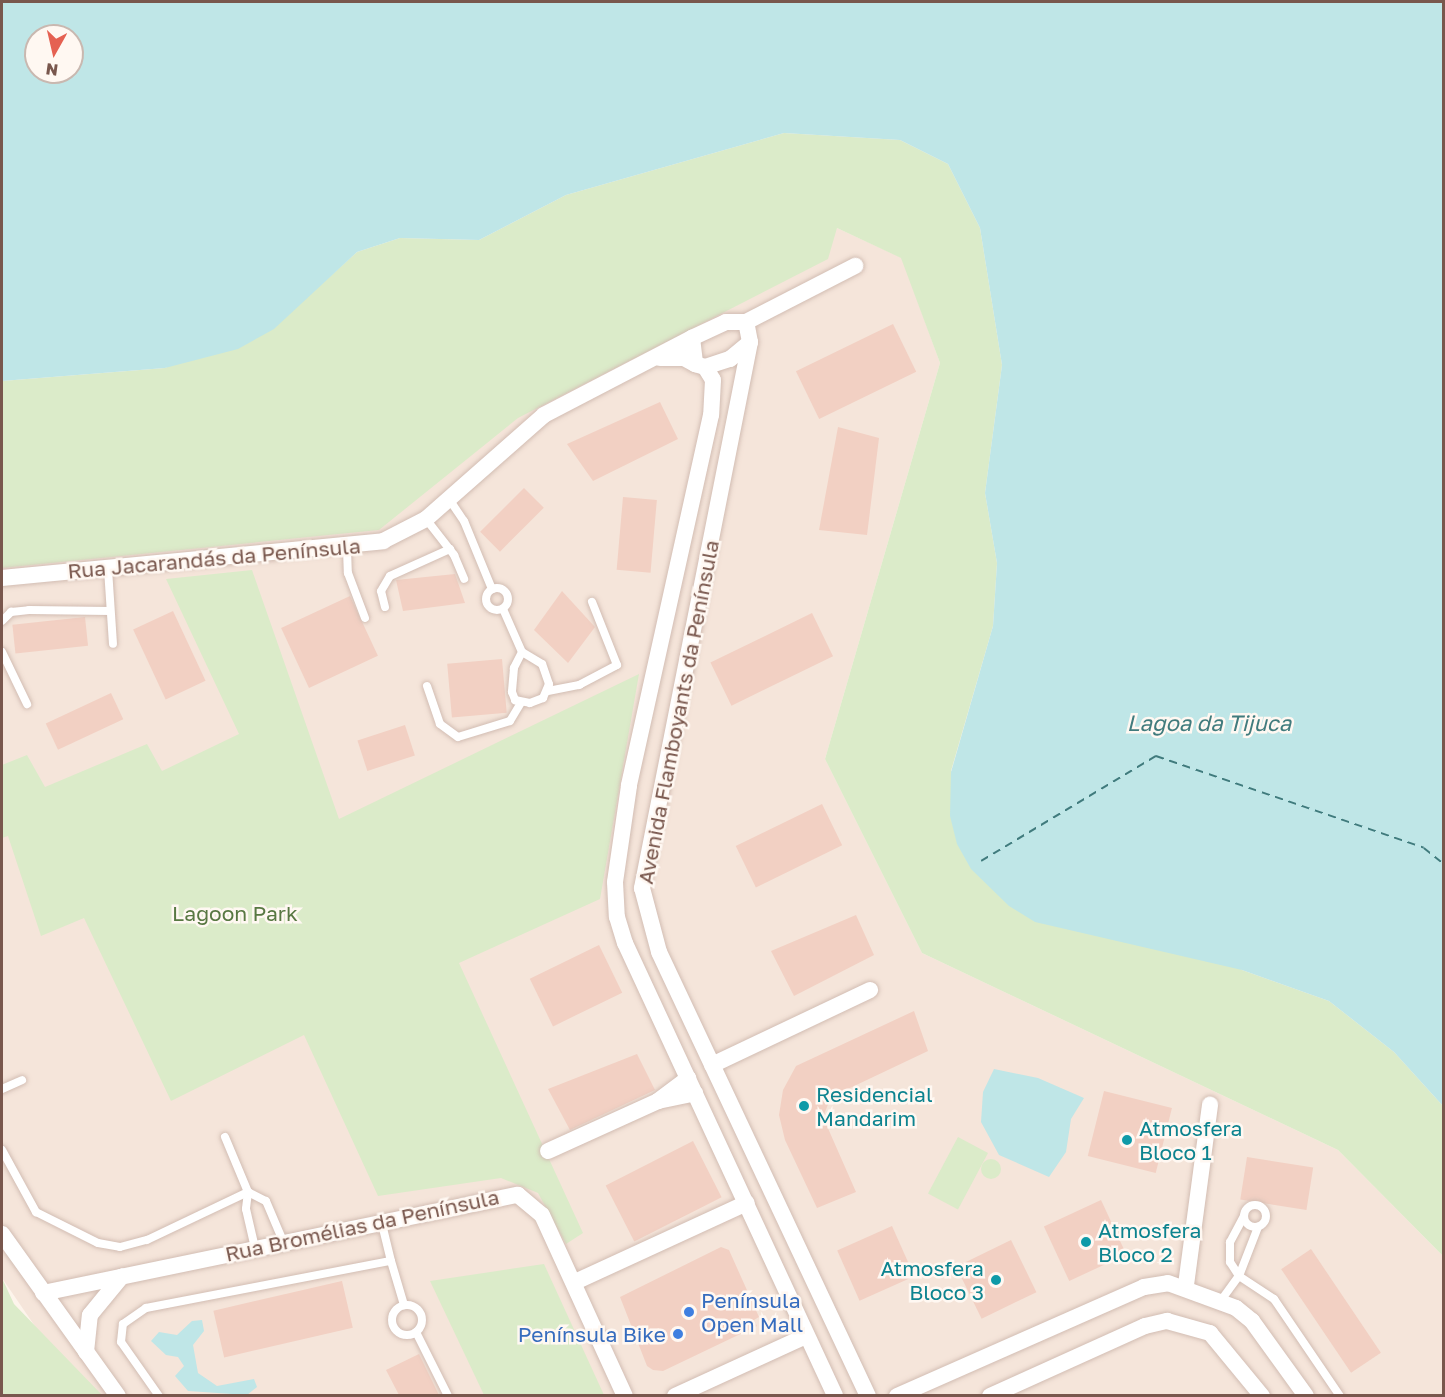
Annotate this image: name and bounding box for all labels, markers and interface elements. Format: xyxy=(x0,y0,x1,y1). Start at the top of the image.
north arrow xyxy=(24,24,84,84)
text: N xyxy=(44,59,59,81)
street label: Rua Jacarandás da Península xyxy=(66,533,362,583)
street label: Avenida Flamboyants da Península xyxy=(632,538,724,886)
water label: Lagoa da Tijuca xyxy=(1127,710,1291,736)
park label: Lagoon Park xyxy=(172,900,298,926)
place label: Residencial Mandarim xyxy=(816,1081,933,1131)
marker: Residencial Mandarim xyxy=(797,1099,811,1113)
place label: Atmosfera Bloco 1 xyxy=(1139,1115,1242,1165)
marker: Atmosfera Bloco 1 xyxy=(1120,1133,1134,1147)
street label: Rua Bromélias da Península xyxy=(223,1184,501,1266)
place label: Atmosfera Bloco 2 xyxy=(1098,1217,1201,1267)
marker: Atmosfera Bloco 2 xyxy=(1079,1235,1093,1249)
place label: Atmosfera Bloco 3 xyxy=(881,1255,984,1305)
marker: Atmosfera Bloco 3 xyxy=(989,1273,1003,1287)
place label: Península Open Mall xyxy=(701,1287,803,1337)
marker: Península Open Mall xyxy=(682,1305,696,1319)
place label: Península Bike xyxy=(518,1321,666,1347)
marker: Península Bike xyxy=(671,1327,685,1341)

